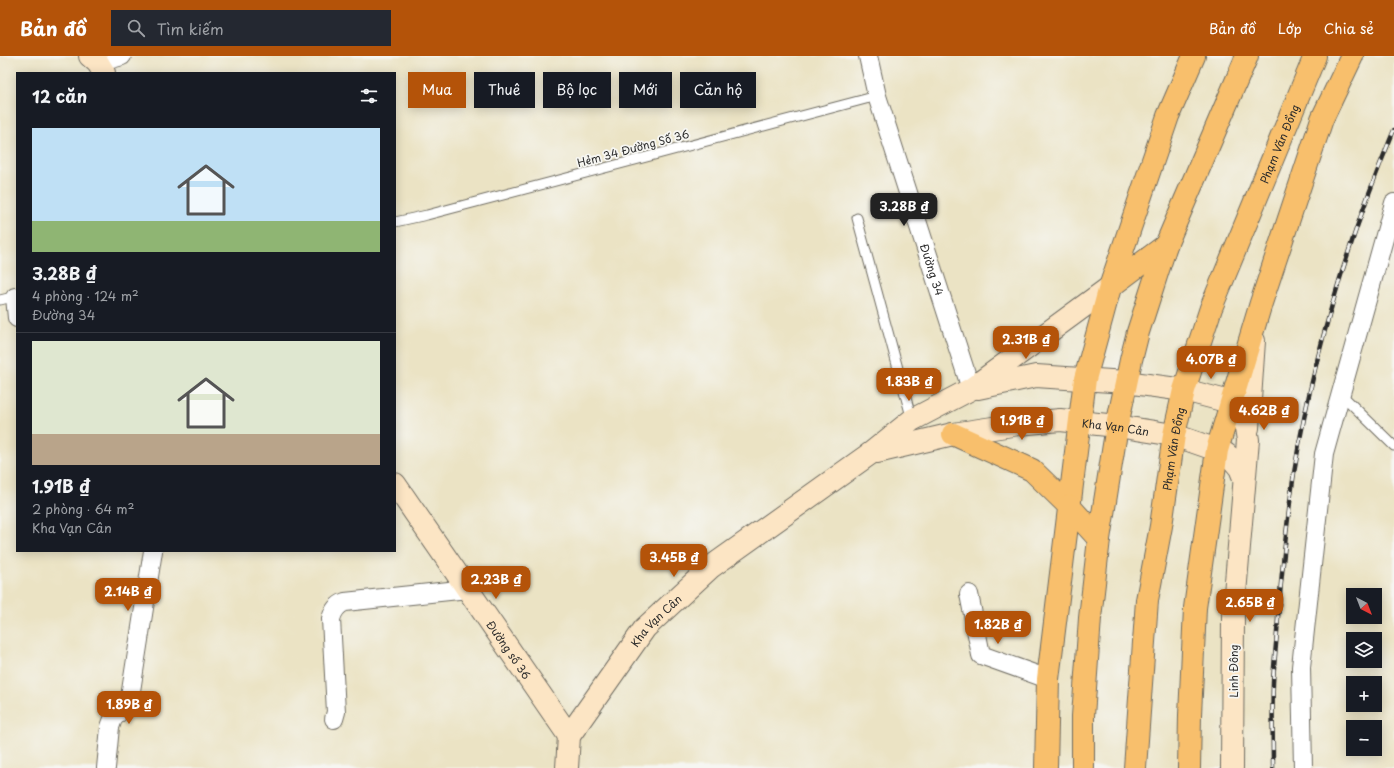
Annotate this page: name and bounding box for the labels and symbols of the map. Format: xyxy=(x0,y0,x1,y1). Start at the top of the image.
street label: Phạm Văn Đồng xyxy=(1255,101,1303,186)
street label: Hẻm 34 Đường Số 36 xyxy=(575,125,691,171)
pin: 3.28B ₫ xyxy=(867,193,941,227)
street label: Đường 34 xyxy=(916,241,949,297)
pin: 2.31B ₫ xyxy=(989,326,1063,360)
pin: 4.07B ₫ xyxy=(1174,346,1248,380)
pin: 1.83B ₫ xyxy=(872,368,946,402)
pin: 4.62B ₫ xyxy=(1227,397,1301,431)
street label: Phạm Văn Đồng xyxy=(1158,405,1188,491)
pin: 1.91B ₫ xyxy=(985,407,1059,441)
street label: Kha Vạn Cân xyxy=(1081,414,1150,439)
pin: 3.45B ₫ xyxy=(637,544,711,578)
pin: 2.23B ₫ xyxy=(459,566,533,600)
pin: 2.14B ₫ xyxy=(91,578,165,612)
north arrow xyxy=(1346,588,1382,624)
pin: 2.65B ₫ xyxy=(1213,589,1287,623)
street label: Kha Vạn Cân xyxy=(626,590,685,650)
pin: 1.82B ₫ xyxy=(961,611,1035,645)
street label: Đường số 36 xyxy=(483,616,536,683)
street label: Linh Đông xyxy=(1225,644,1242,698)
pin: 1.89B ₫ xyxy=(92,691,166,725)

